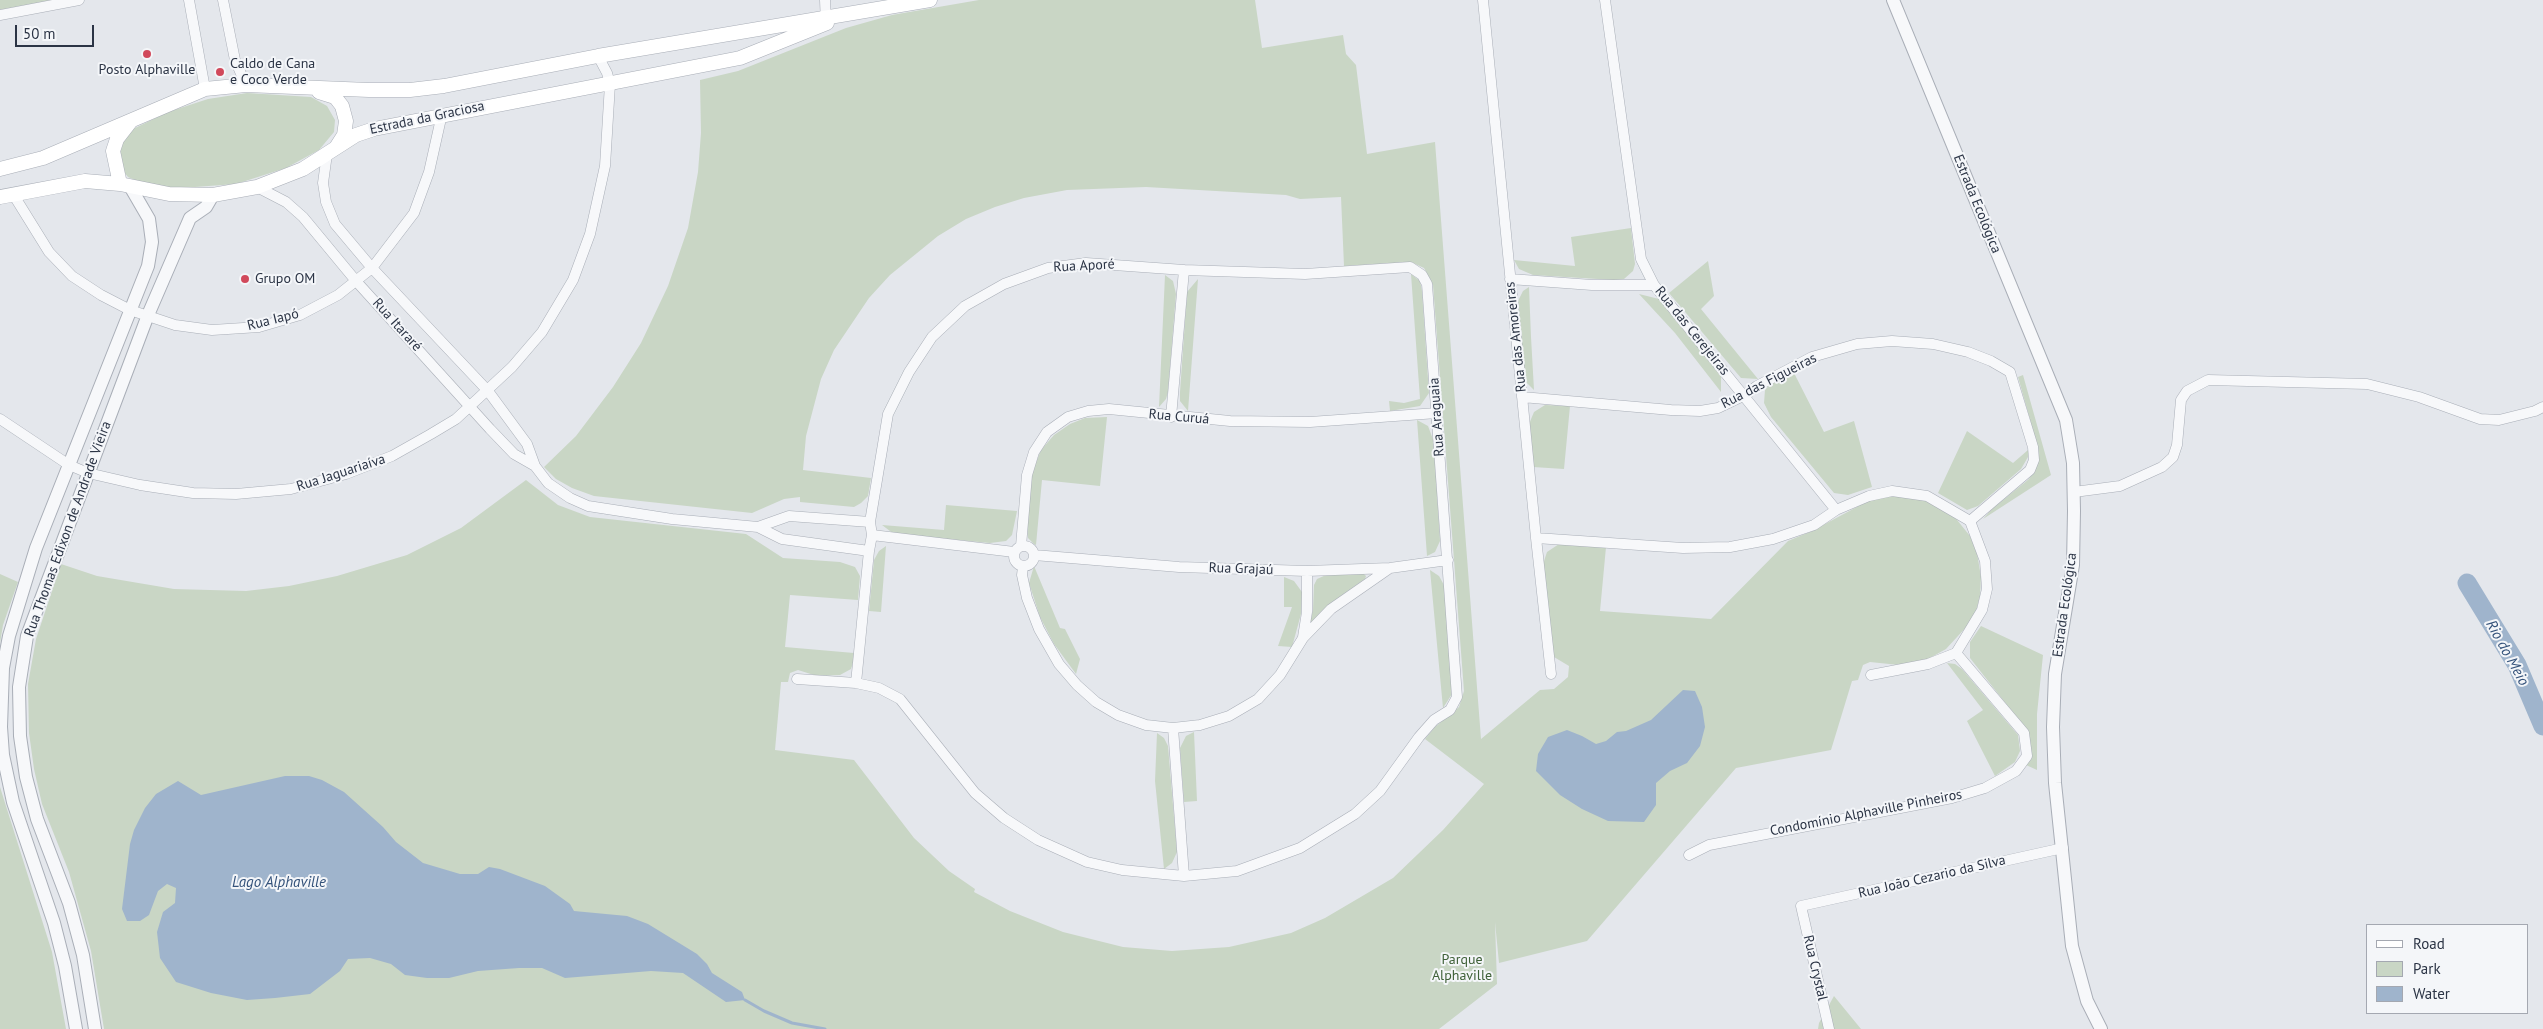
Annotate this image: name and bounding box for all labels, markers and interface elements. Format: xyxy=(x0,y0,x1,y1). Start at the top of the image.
scale bar xyxy=(18,15,96,47)
text: 50 m xyxy=(23,24,56,43)
marker: Posto Alphaville xyxy=(141,48,153,60)
place label: Caldo de Cana e Coco Verde xyxy=(230,56,315,88)
place label: Posto Alphaville xyxy=(99,62,195,78)
marker: Caldo de Cana e Coco Verde xyxy=(214,66,226,78)
street label: Estrada da Graciosa xyxy=(368,98,486,138)
street label: Estrada Ecológica xyxy=(1950,152,2004,256)
street label: Rua Aporé xyxy=(1053,256,1115,276)
place label: Grupo OM xyxy=(255,271,315,287)
marker: Grupo OM xyxy=(239,273,251,285)
street label: Rua das Amoreiras xyxy=(1502,281,1530,393)
street label: Rua das Cerejeiras xyxy=(1651,283,1733,379)
street label: Rua Itararé xyxy=(369,295,425,355)
street label: Rua Iapó xyxy=(245,305,301,335)
street label: Rua das Figueiras xyxy=(1718,350,1820,412)
street label: Rua Araguaia xyxy=(1426,377,1448,457)
street label: Rua Curuá xyxy=(1148,406,1210,428)
street label: Rua Thomas Edixon de Andrade Vieira xyxy=(21,419,115,639)
street label: Rua Jaguariaíva xyxy=(294,451,388,495)
street label: Estrada Ecológica xyxy=(2049,552,2081,658)
street label: Rua Grajaú xyxy=(1208,559,1274,579)
water label: Rio do Meio xyxy=(2482,617,2532,689)
street label: Condomínio Alphaville Pinheiros xyxy=(1769,786,1963,840)
street label: Rua João Cezario da Silva xyxy=(1857,852,2007,902)
water label: Lago Alphaville xyxy=(232,874,326,892)
legend xyxy=(2366,924,2528,1014)
street label: Rua Crystal xyxy=(1799,933,1831,1003)
text: Road xyxy=(2413,934,2445,953)
park label: Parque Alphaville xyxy=(1432,952,1492,984)
text: Park xyxy=(2413,959,2441,978)
text: Water xyxy=(2413,984,2450,1003)

